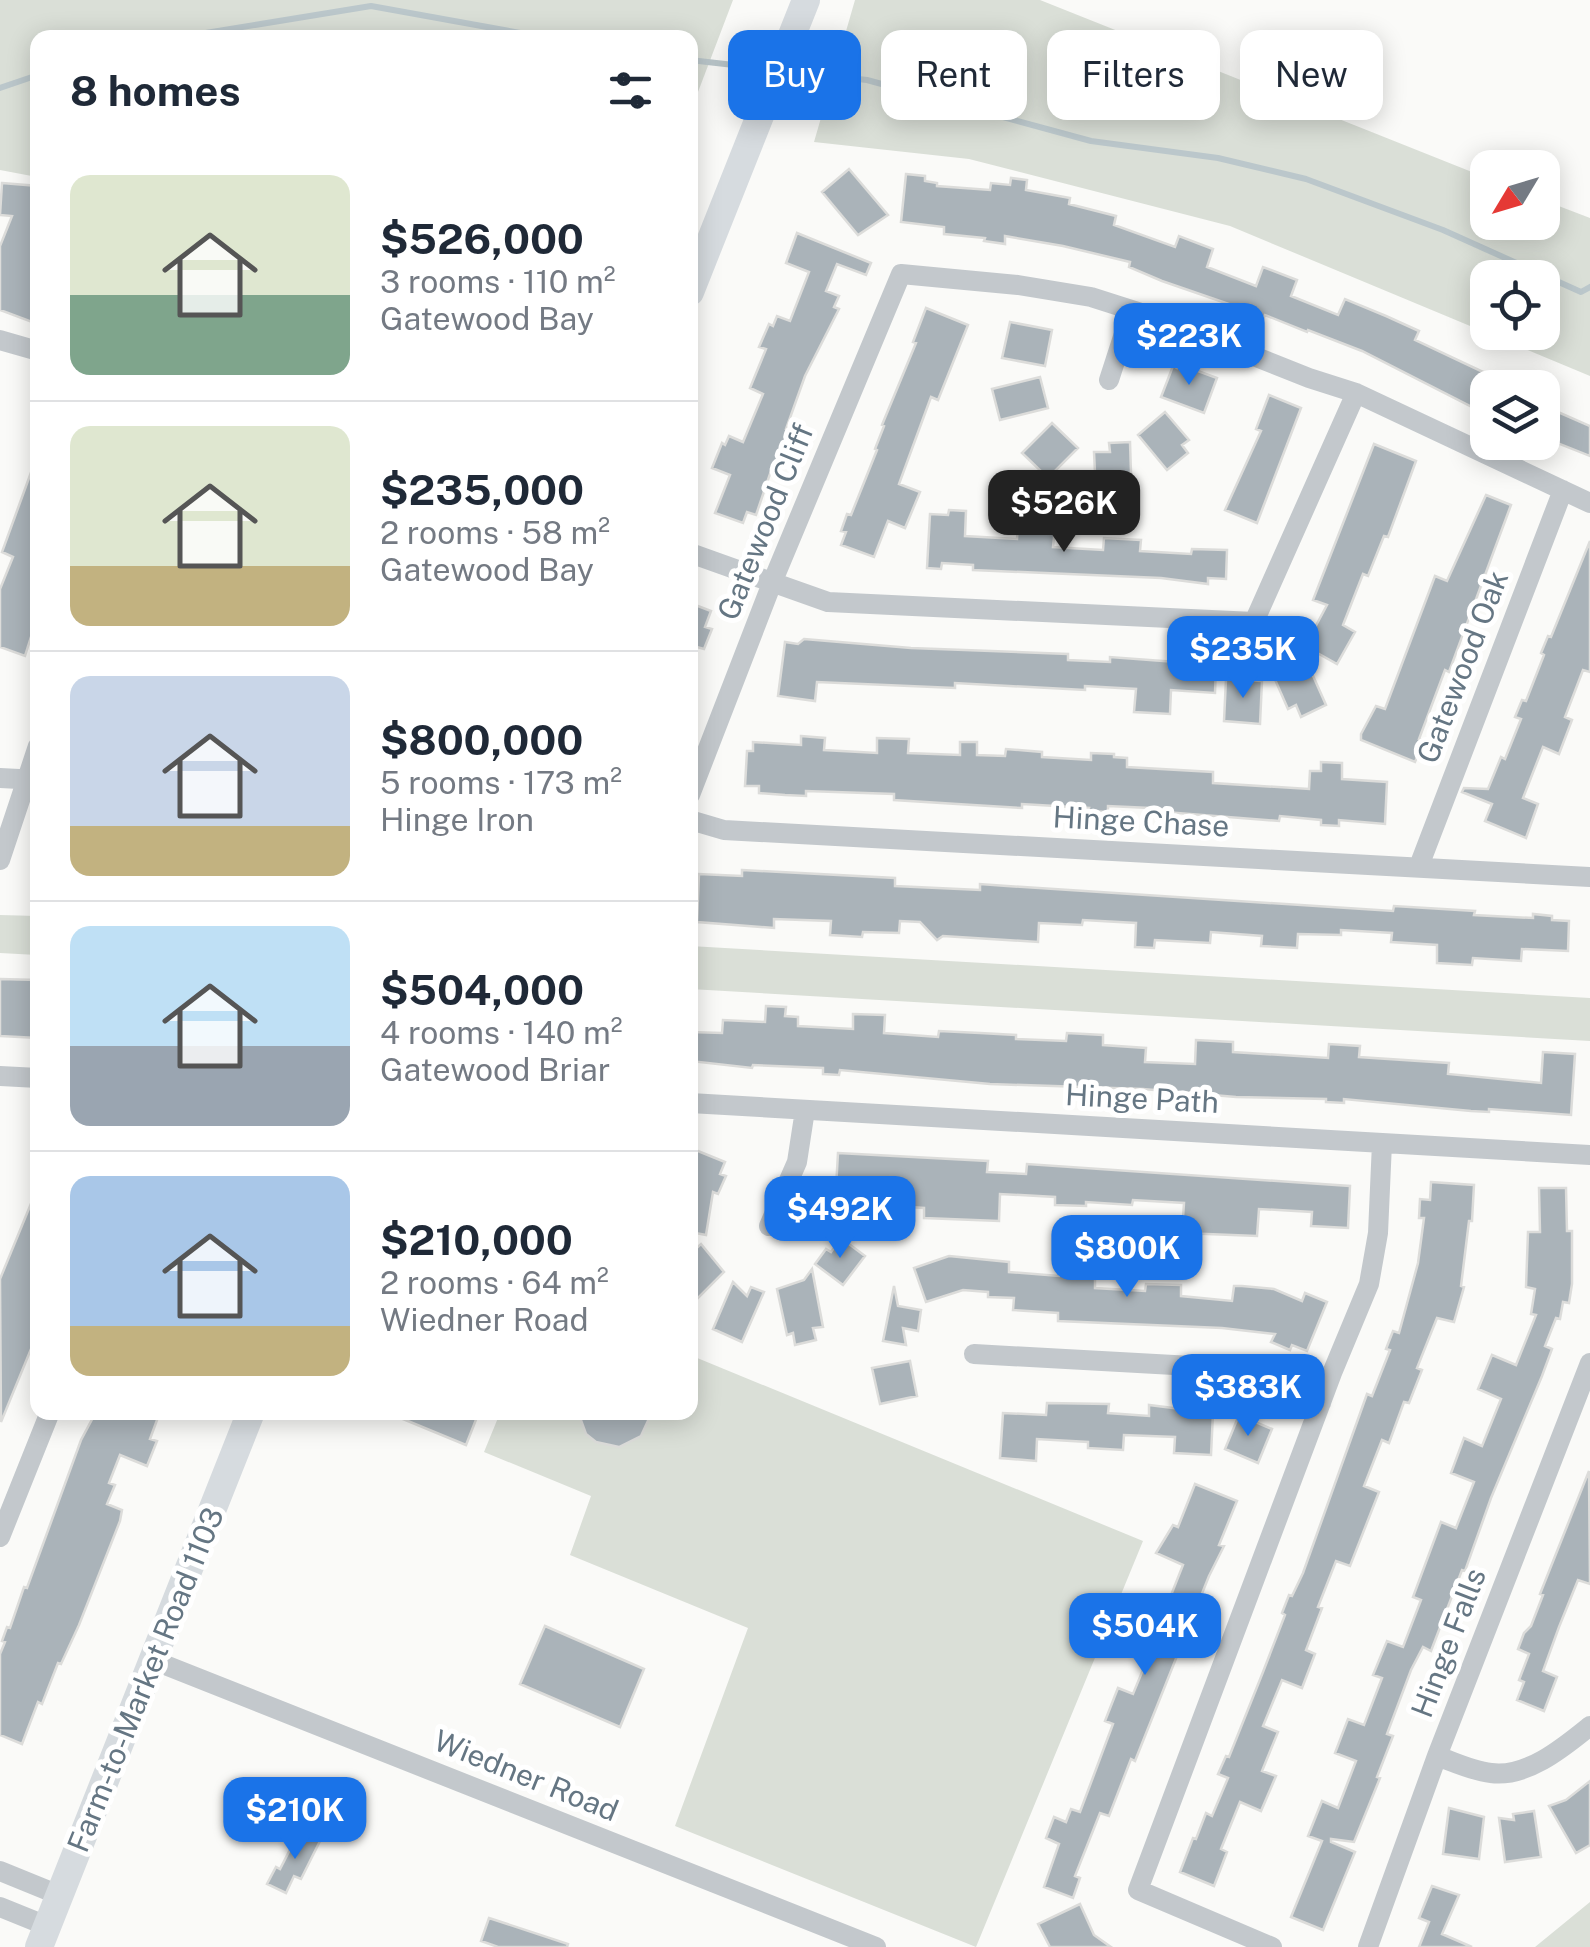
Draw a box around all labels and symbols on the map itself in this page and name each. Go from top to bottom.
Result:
north arrow [1470,150,1560,240]
pin: $223K [1119,303,1259,388]
street label: Gatewood Cliff [709,418,821,625]
pin: $526K [994,470,1134,555]
street label: Gatewood Oak [1409,565,1515,768]
pin: $235K [1173,616,1313,701]
street label: Hinge Chase [1052,798,1230,844]
street label: Hinge Path [1064,1076,1220,1120]
pin: $492K [770,1176,910,1261]
pin: $800K [1057,1215,1197,1300]
pin: $383K [1178,1354,1318,1439]
street label: Farm-to-Market Road 1103 [59,1502,231,1857]
street label: Hinge Falls [1403,1563,1493,1722]
pin: $504K [1075,1593,1215,1678]
street label: Wiedner Road [429,1722,624,1828]
pin: $210K [225,1777,365,1862]

